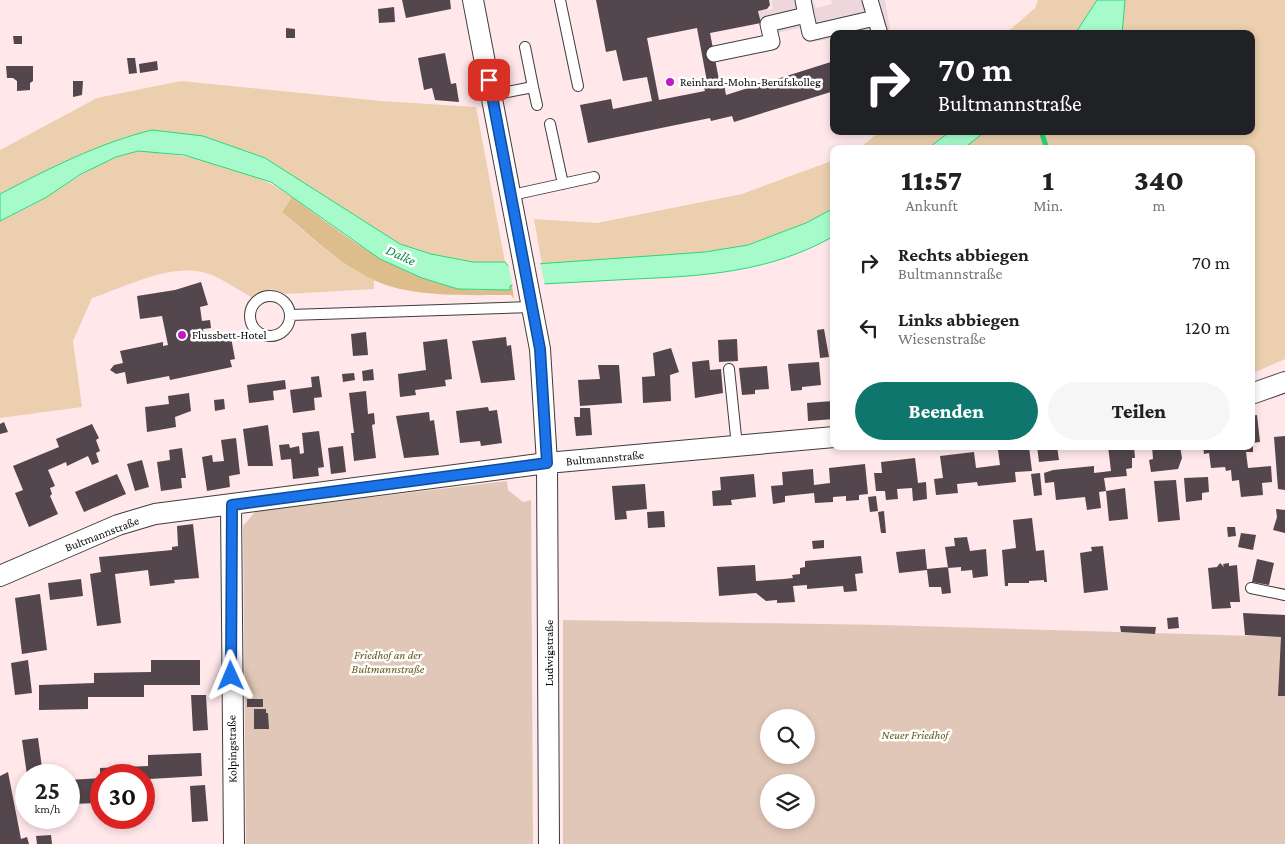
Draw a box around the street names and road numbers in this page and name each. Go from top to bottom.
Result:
street label: Bultmannstraße [565,448,645,468]
street label: Bultmannstraße [63,513,141,555]
street label: Ludwigstraße [542,620,556,686]
street label: Kolpingstraße [224,715,240,783]

